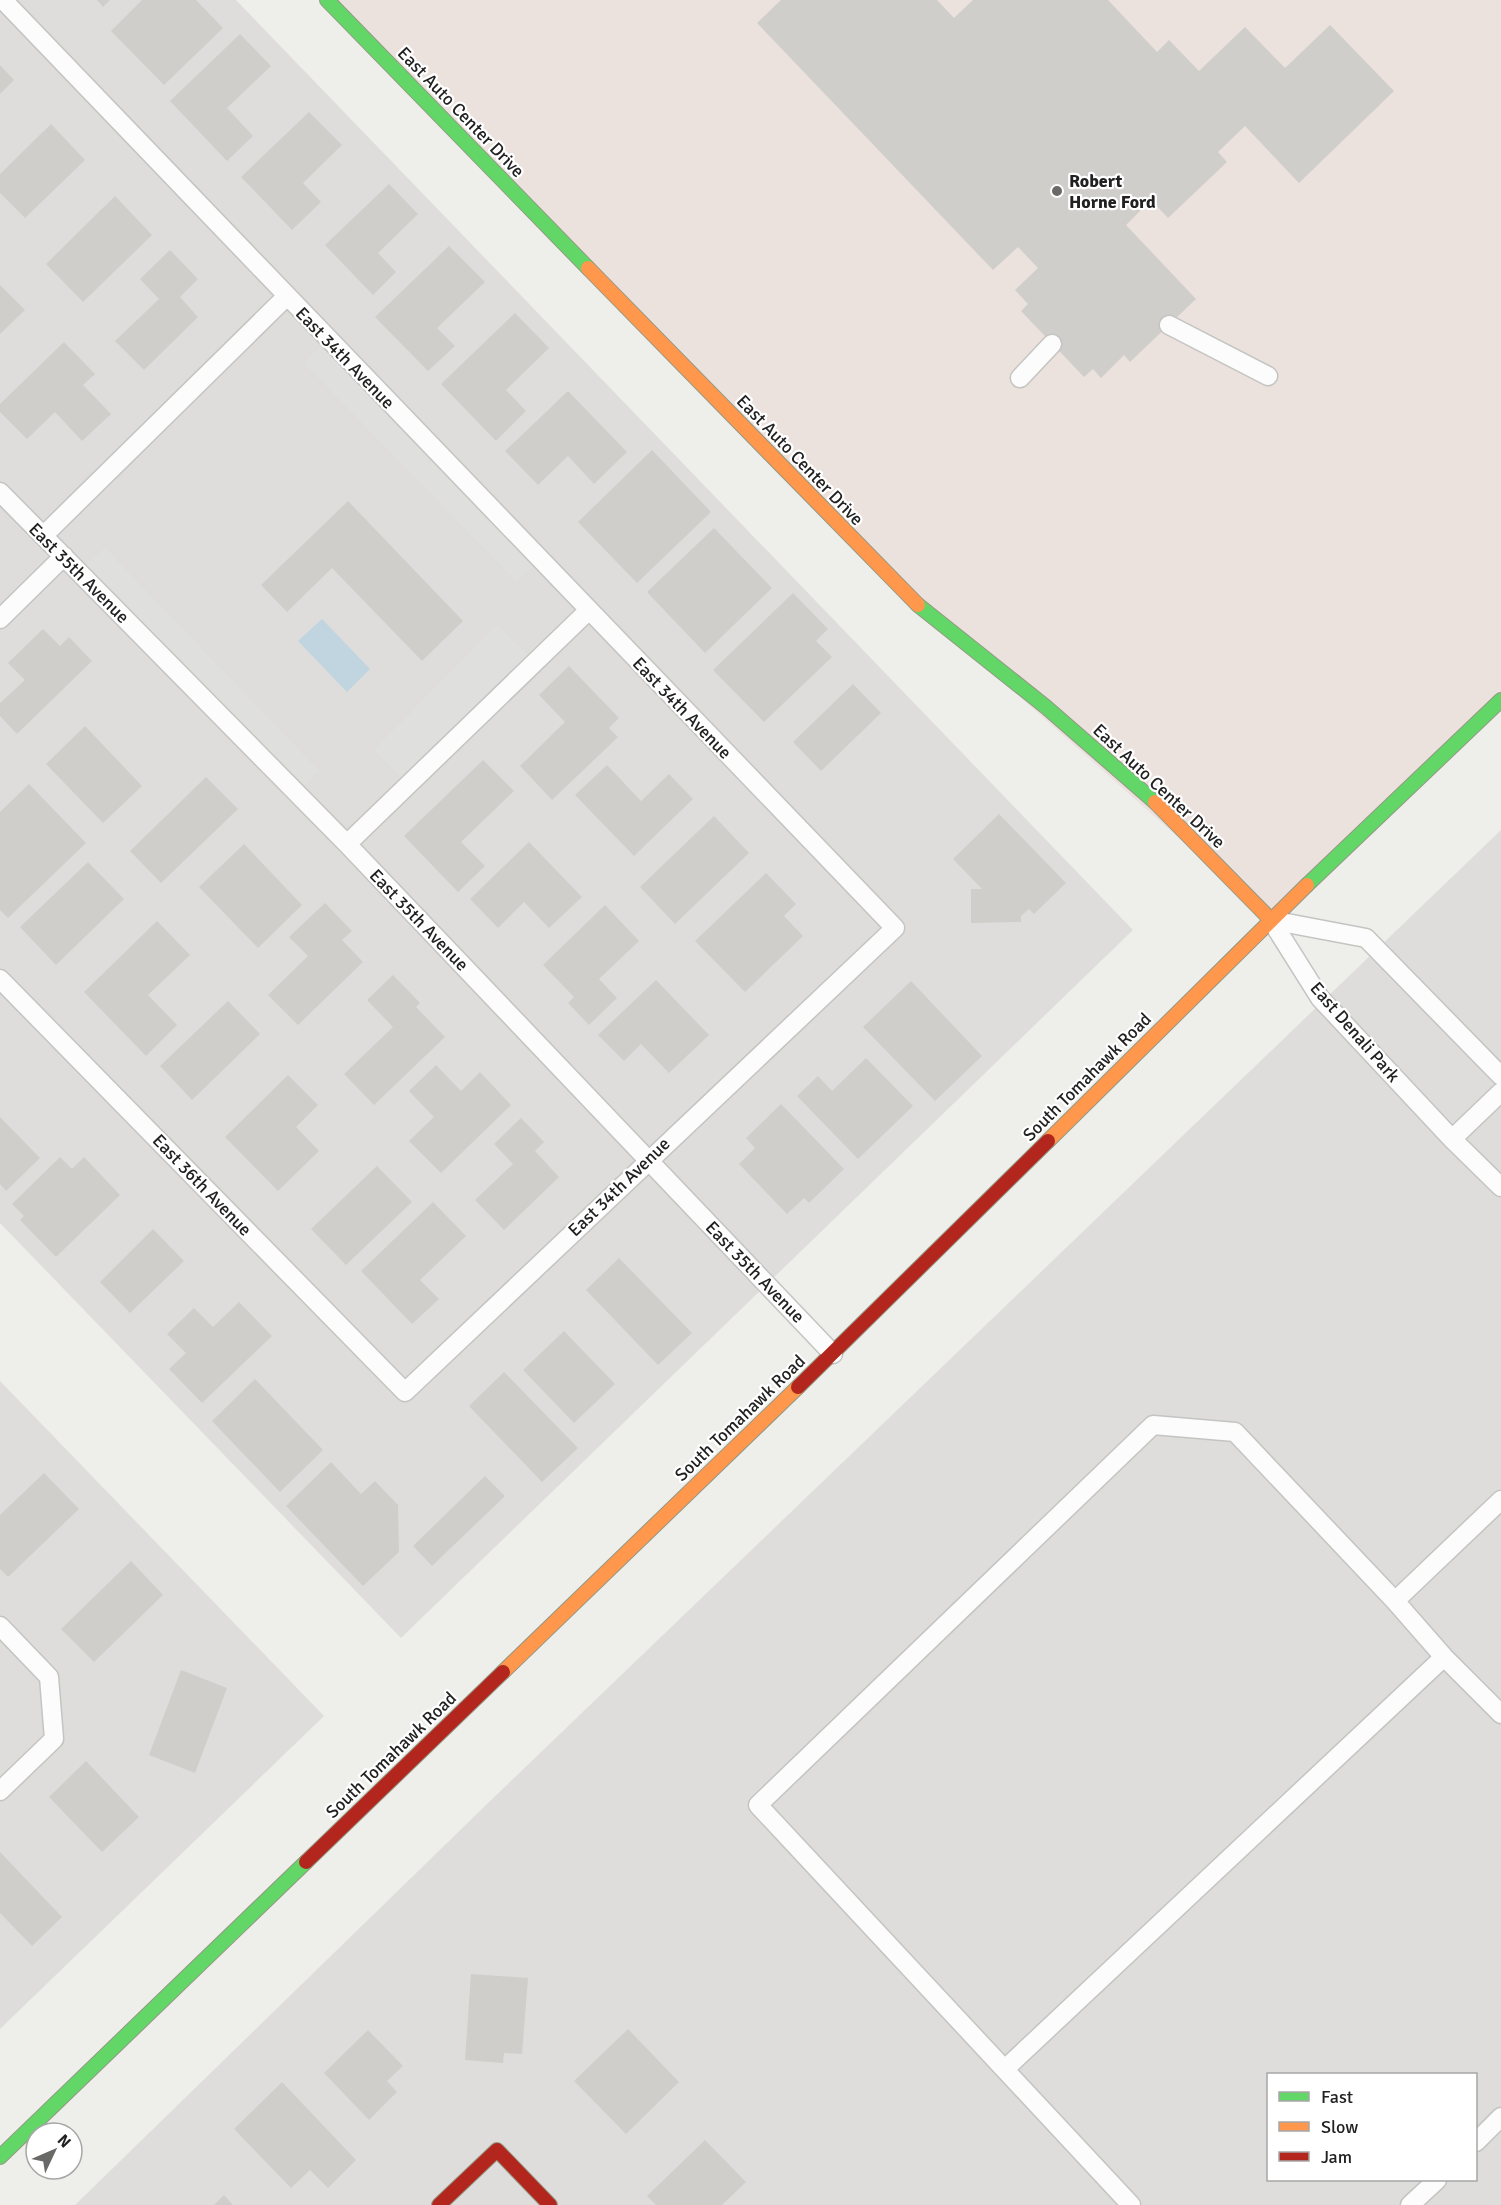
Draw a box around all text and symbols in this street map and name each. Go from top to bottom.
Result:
street label: East Auto Center Drive [393,42,529,182]
place label: Robert Horne Ford [1069,170,1156,213]
marker: Robert Horne Ford [1050,184,1064,198]
street label: East 34th Avenue [291,302,399,414]
street label: East Auto Center Drive [732,390,868,530]
street label: East 35th Avenue [24,518,134,628]
street label: East 34th Avenue [628,652,736,764]
street label: East Auto Center Drive [1088,719,1230,853]
street label: East 35th Avenue [365,864,473,976]
street label: East Denali Park [1306,977,1404,1087]
street label: South Tomahawk Road [1018,1008,1156,1146]
street label: East 36th Avenue [148,1129,256,1241]
street label: East 34th Avenue [563,1133,675,1241]
street label: East 35th Avenue [701,1216,809,1328]
street label: South Tomahawk Road [670,1350,810,1486]
street label: South Tomahawk Road [321,1687,461,1823]
legend [1267,2073,1477,2181]
text: Fast [1321,2086,1353,2108]
text: Slow [1321,2116,1358,2138]
north arrow [24,2121,84,2181]
text: N [53,2130,75,2152]
text: Jam [1321,2146,1352,2168]

